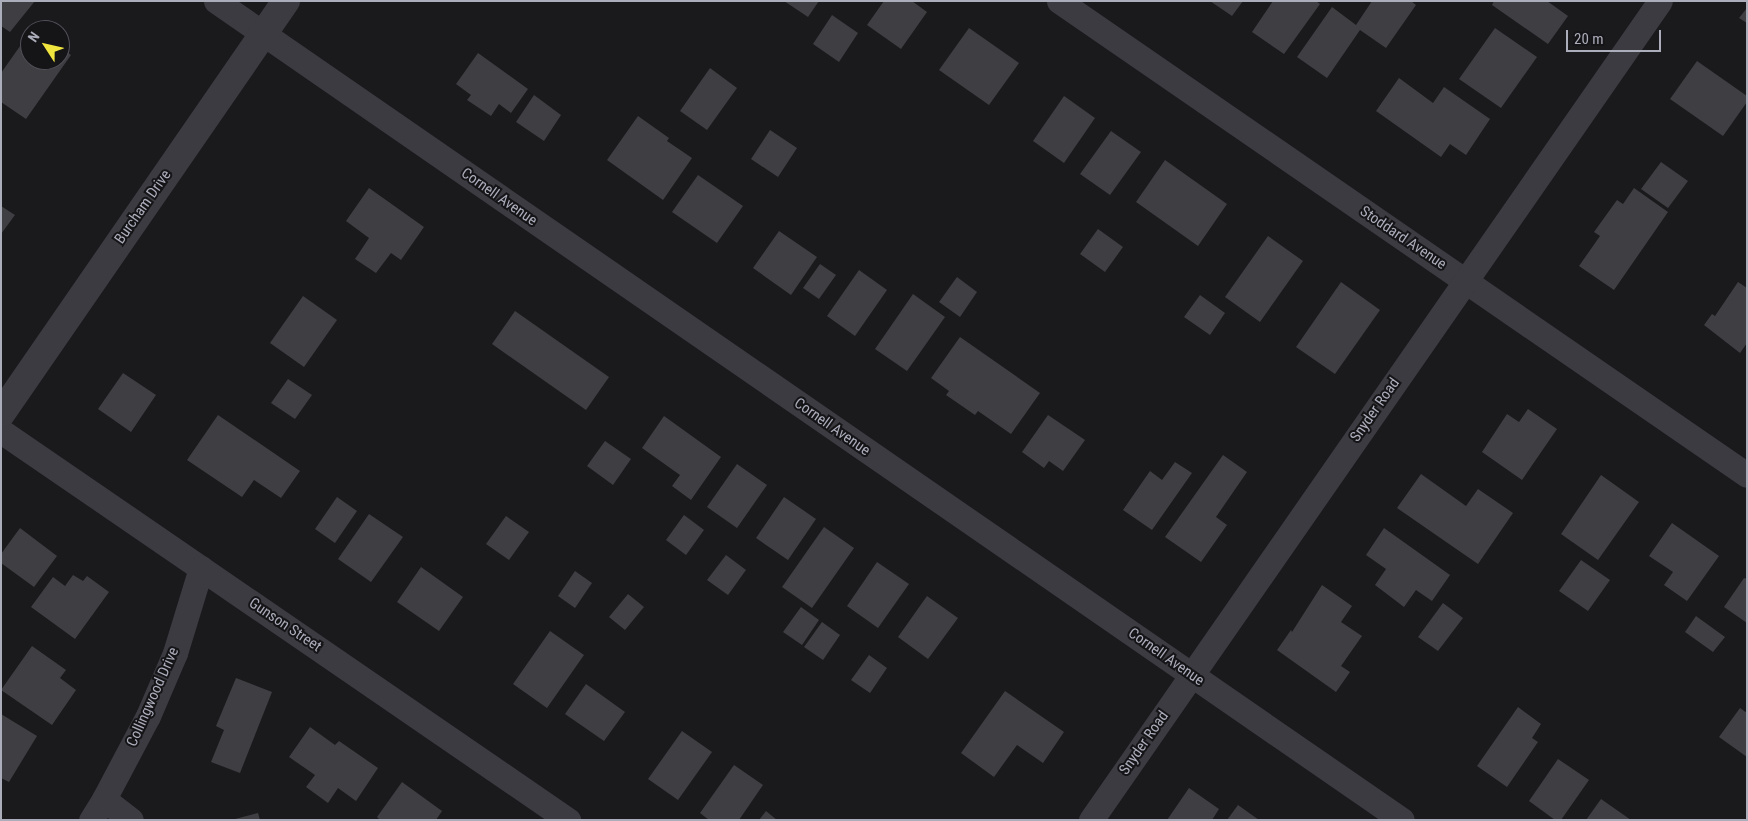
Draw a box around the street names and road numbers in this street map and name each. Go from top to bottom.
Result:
street label: Cornell Avenue [458,164,540,230]
street label: Burcham Drive [111,167,175,247]
street label: Stoddard Avenue [1356,203,1450,273]
street label: Snyder Road [1346,375,1404,445]
street label: Cornell Avenue [791,394,873,460]
street label: Gunson Street [245,594,325,656]
street label: Cornell Avenue [1125,624,1207,690]
street label: Collingwood Drive [123,645,183,749]
street label: Snyder Road [1115,708,1173,778]

